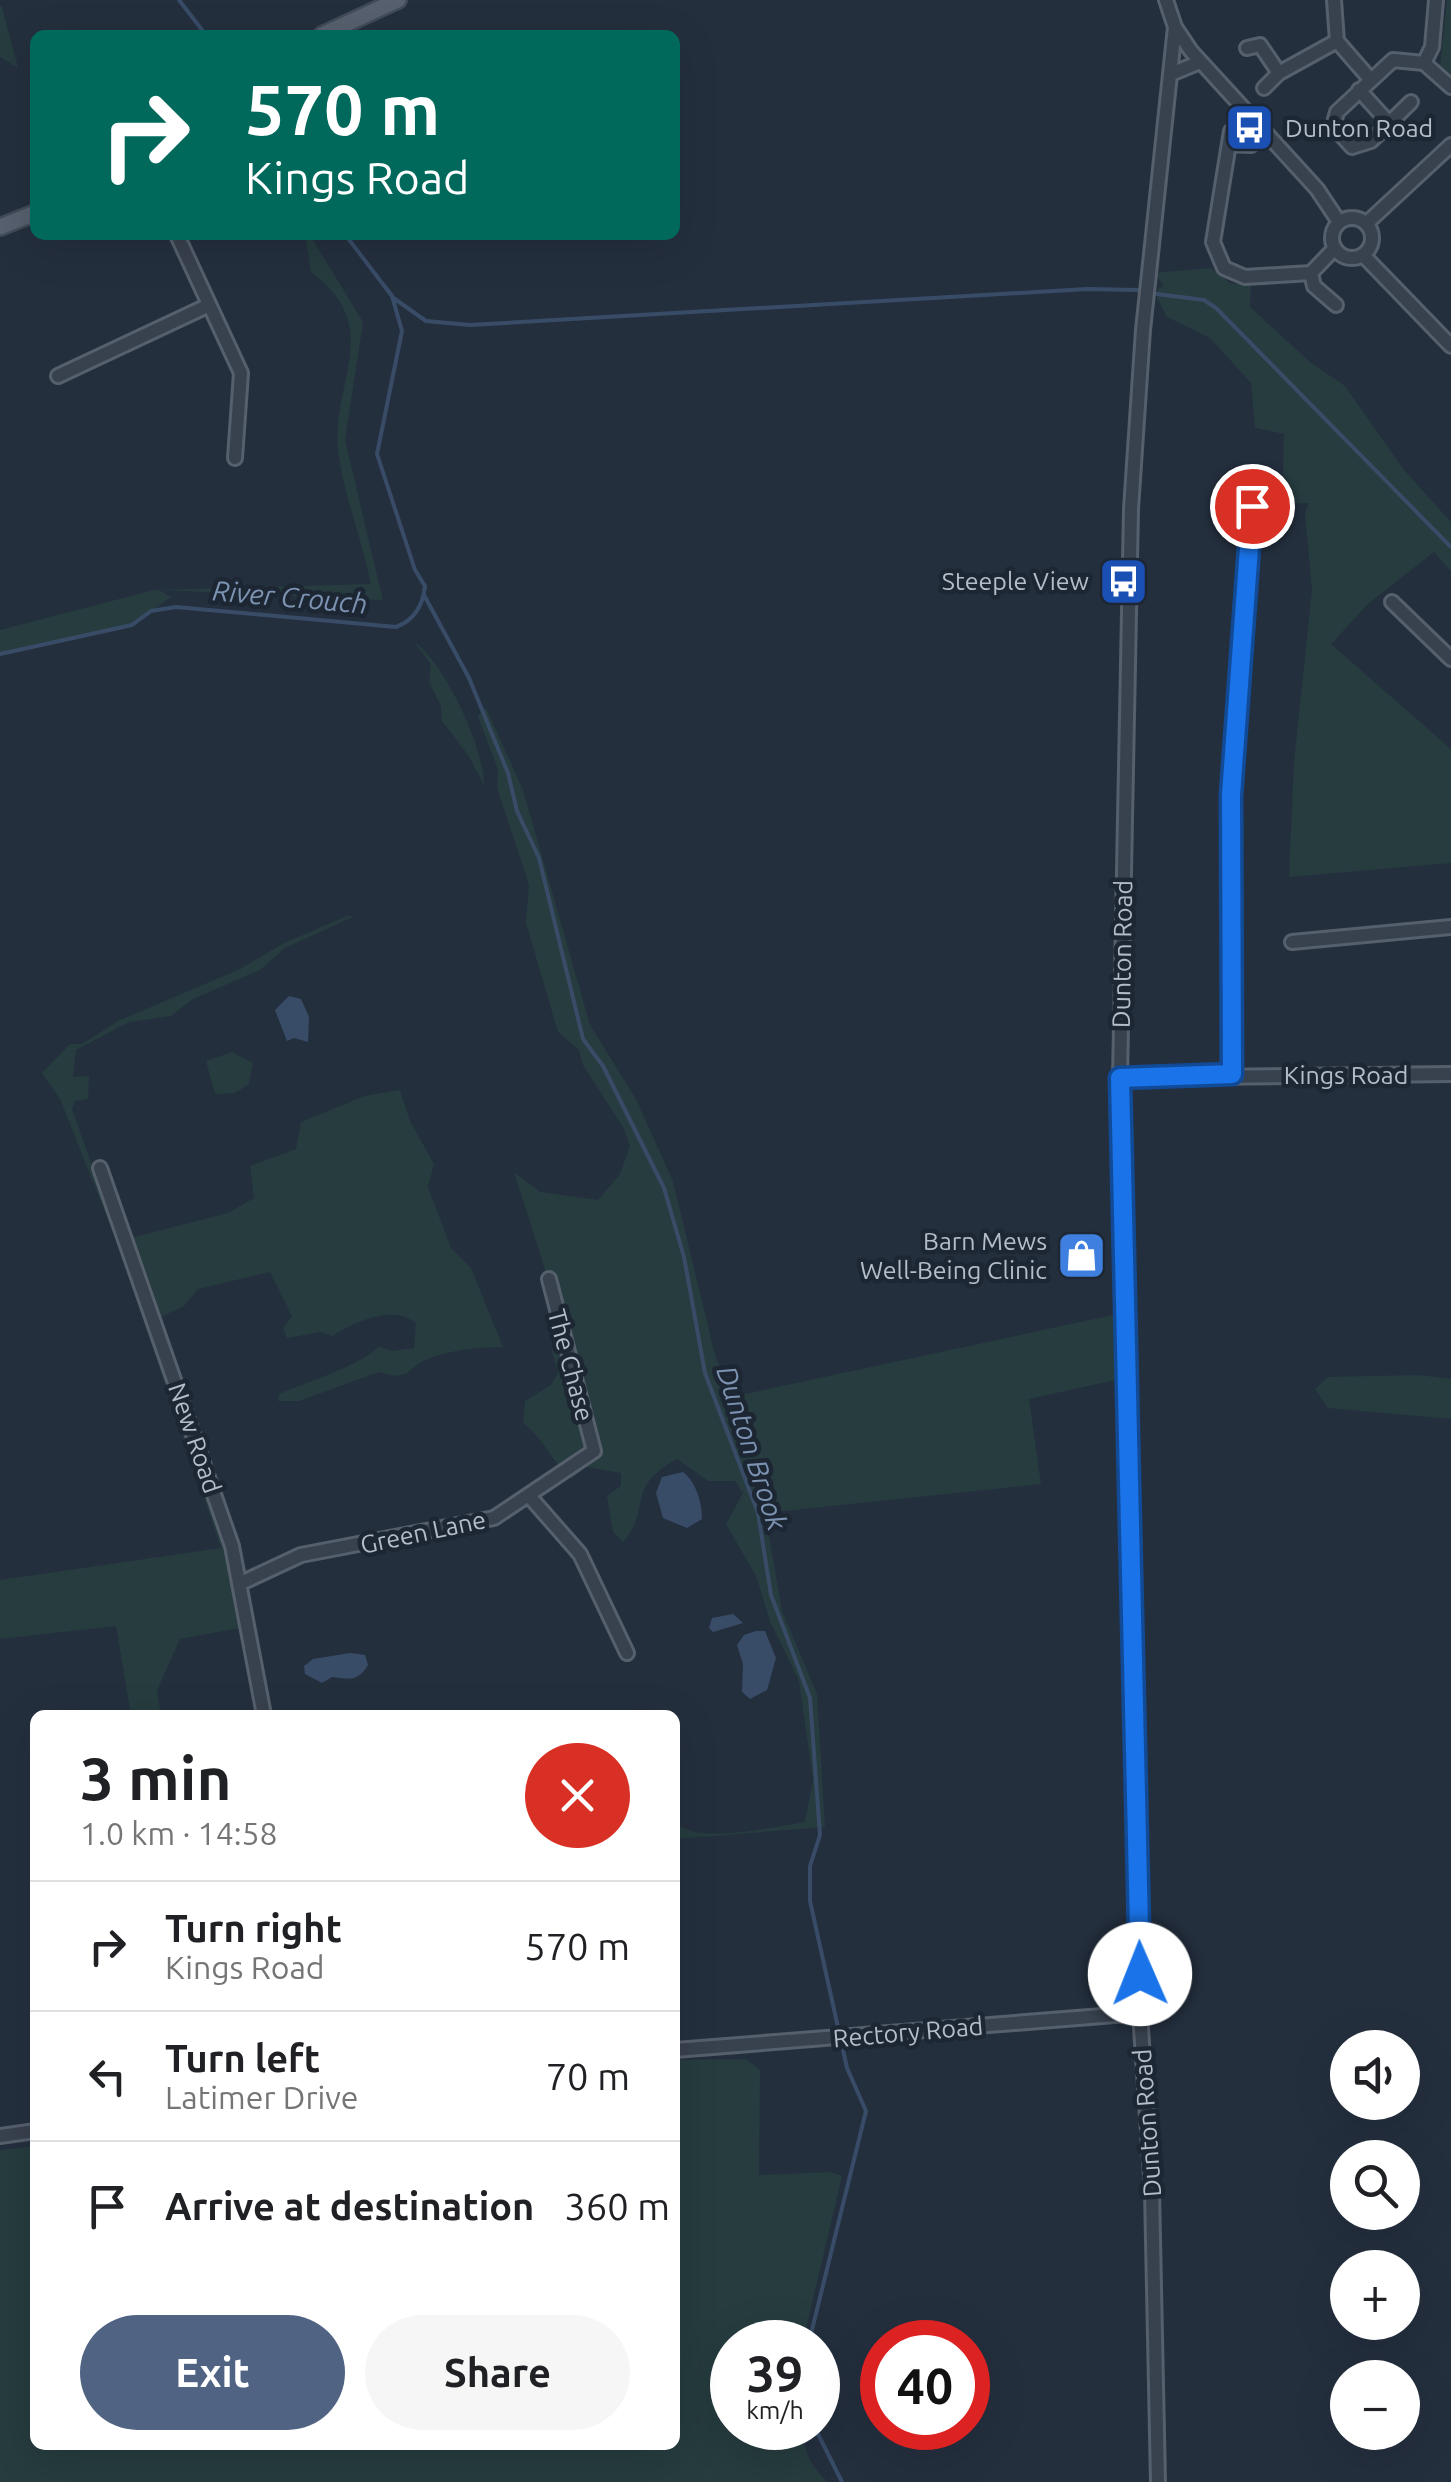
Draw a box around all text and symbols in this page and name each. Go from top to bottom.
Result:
icon: right [80,70,210,200]
text: 570 m [245,70,440,148]
bus stop icon: Dunton Road [1224,102,1276,154]
place label: Dunton Road [1285,114,1433,142]
text: Kings Road [245,152,469,203]
pin [1210,464,1295,549]
icon: arrive [1225,479,1280,534]
bus stop icon: Steeple View [1098,555,1150,607]
place label: Steeple View [942,567,1089,595]
water label: River Crouch [211,574,369,619]
street label: Dunton Road [1107,880,1137,1028]
street label: Kings Road [1284,1061,1408,1089]
place label: Barn Mews Well-Being Clinic [860,1227,1047,1284]
shop icon: Barn Mews Well-Being Clinic [1056,1229,1108,1281]
street label: The Chase [543,1306,599,1424]
water label: Dunton Brook [711,1362,794,1535]
street label: New Road [163,1379,227,1497]
street label: Green Lane [358,1505,488,1559]
button: close [525,1743,630,1848]
text: 3 min [80,1744,232,1811]
text: 1.0 km · 14:58 [80,1815,278,1851]
text: Turn right [165,1907,342,1949]
icon: right [80,1919,135,1974]
position arrow [1088,1922,1192,2026]
text: 570 m [524,1925,630,1967]
text: Kings Road [165,1949,325,1985]
street label: Rectory Road [832,2011,984,2053]
map controls [1330,2030,1420,2450]
button: sound [1330,2030,1420,2120]
text: Turn left [165,2037,320,2079]
street label: Dunton Road [1128,2048,1166,2198]
icon: left [80,2049,135,2104]
text: 70 m [546,2055,630,2097]
text: Latimer Drive [165,2079,359,2115]
button: search [1330,2140,1420,2230]
icon: arrive [80,2179,135,2234]
text: Arrive at destination [165,2185,534,2227]
text: 360 m [564,2185,670,2227]
button: + [1330,2250,1420,2340]
button: Exit [80,2315,345,2430]
button: Share [365,2315,630,2430]
speed limit sign: 40 [860,2320,990,2450]
text: 39 [747,2345,803,2401]
button: − [1330,2360,1420,2450]
text: km/h [746,2396,804,2424]

